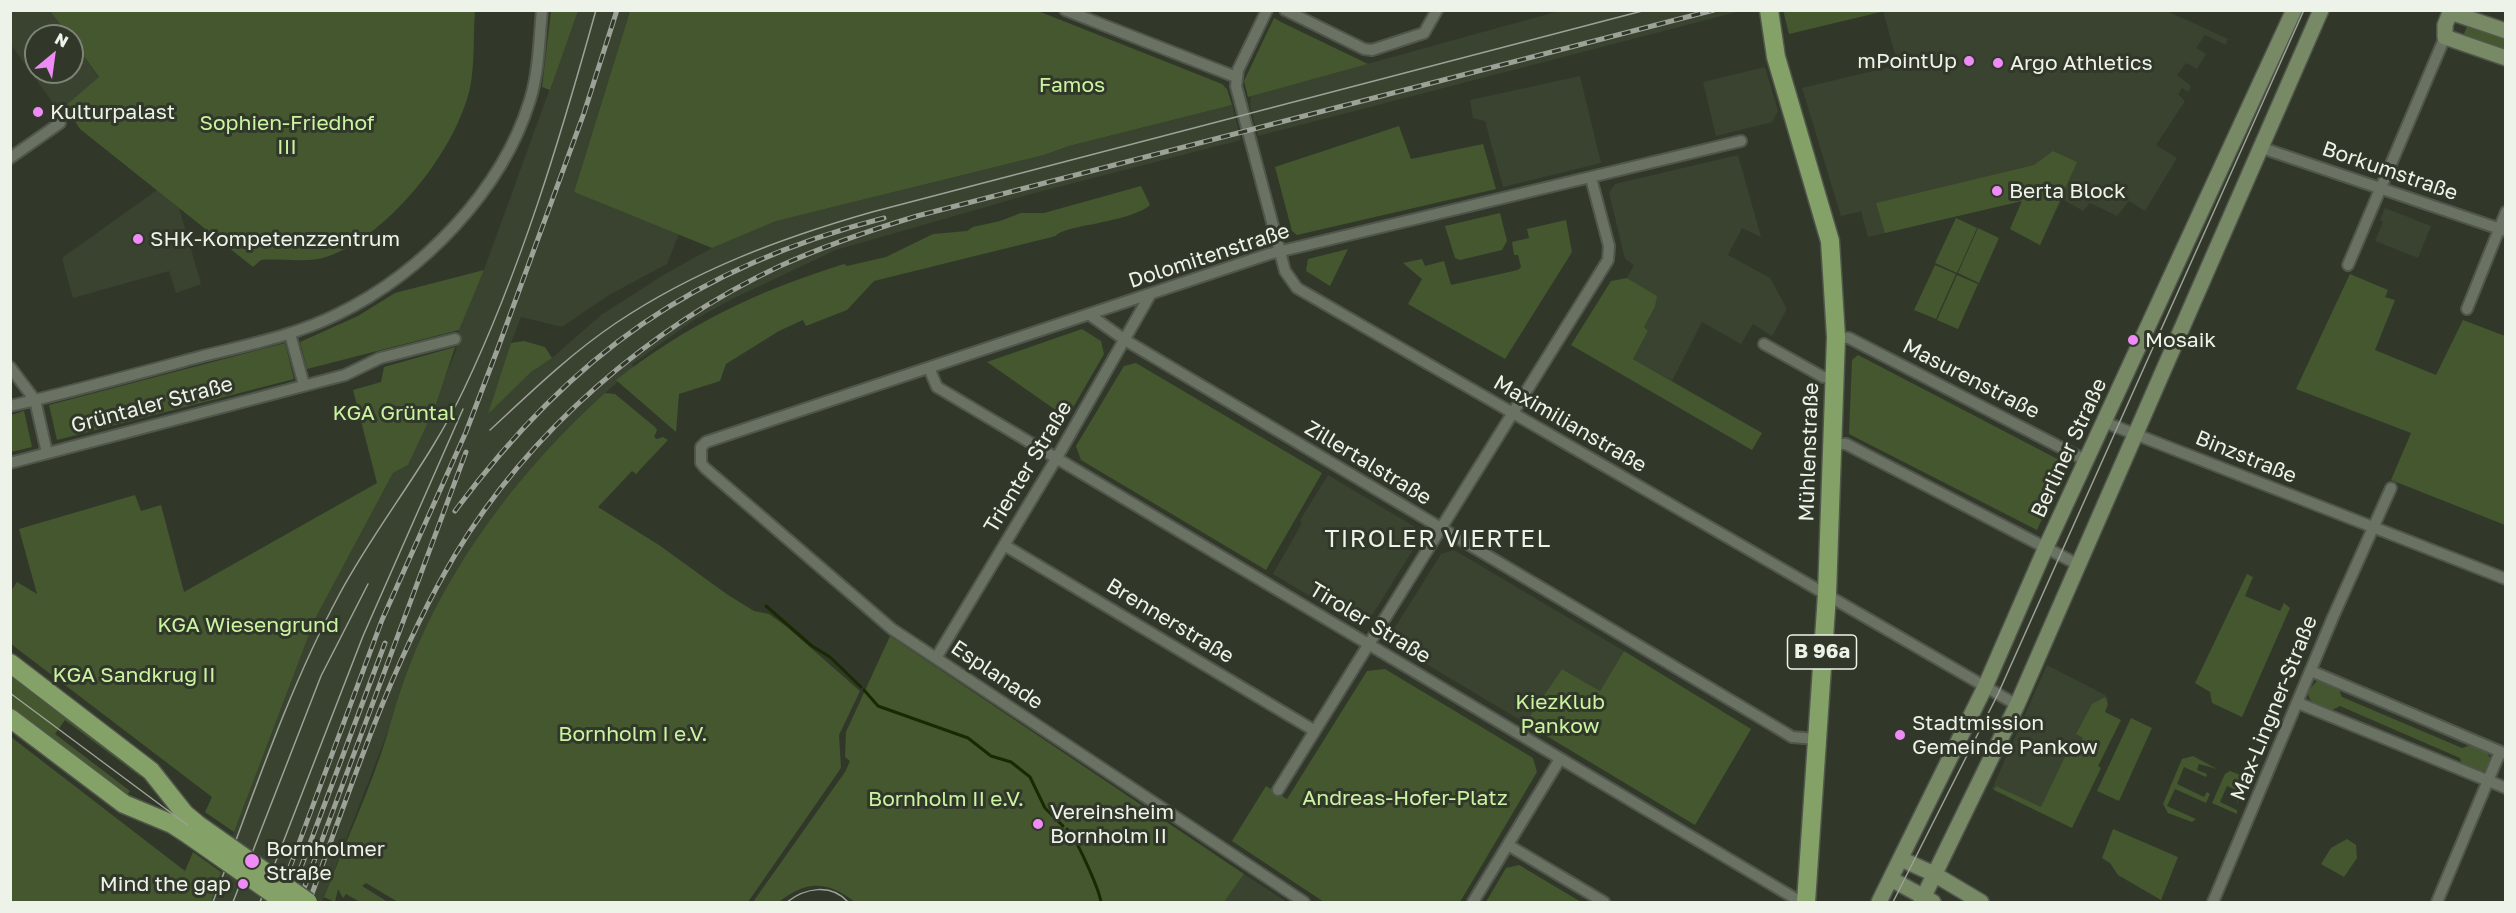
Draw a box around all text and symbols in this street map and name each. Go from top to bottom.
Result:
north arrow [24,24,84,84]
text: N [52,28,72,52]
place label: mPointUp [1857,48,1957,74]
place label: Argo Athletics [2010,50,2153,76]
marker: mPointUp [1962,54,1976,68]
marker: Argo Athletics [1991,56,2005,70]
park label: Famos [1039,72,1105,98]
place label: Kulturpalast [50,99,175,125]
marker: Kulturpalast [31,105,45,119]
park label: Sophien-Friedhof III [200,110,374,160]
street label: Borkumstraße [2319,136,2461,206]
place label: Berta Block [2009,178,2126,204]
marker: Berta Block [1990,184,2004,198]
street label: Dolomitenstraße [1125,218,1293,294]
place label: SHK-Kompetenzzentrum [150,226,400,252]
marker: SHK-Kompetenzzentrum [131,232,145,246]
place label: Mosaik [2145,327,2216,353]
marker: Mosaik [2126,333,2140,347]
street label: Masurenstraße [1898,334,2044,424]
street label: Maximilianstraße [1489,370,1651,478]
street label: Grüntaler Straße [68,371,236,439]
street label: Berliner Straße [2026,374,2112,522]
street label: Mühlenstraße [1794,382,1824,522]
street label: Trienter Straße [979,396,1077,538]
park label: KGA Grüntal [332,400,456,426]
street label: Zillertalstraße [1300,415,1436,511]
street label: Binzstraße [2192,425,2300,489]
district label: TIROLER VIERTEL [1324,525,1552,553]
street label: Brennerstraße [1102,573,1238,669]
street label: Tiroler Straße [1305,577,1435,669]
park label: KGA Wiesengrund [157,612,339,638]
street label: Max-Lingner-Straße [2225,612,2323,804]
street label: Esplanade [946,635,1048,715]
road number: B 96a [1788,635,1856,669]
park label: KGA Sandkrug II [52,662,216,688]
park label: KiezKlub Pankow [1515,689,1605,739]
place label: Stadtmission Gemeinde Pankow [1912,710,2098,760]
park label: Bornholm I e.V. [558,721,708,747]
marker: Stadtmission Gemeinde Pankow [1893,728,1907,742]
park label: Andreas-Hofer-Platz [1302,785,1508,811]
park label: Bornholm II e.V. [868,786,1024,812]
place label: Vereinsheim Bornholm II [1050,799,1174,849]
marker: Vereinsheim Bornholm II [1031,817,1045,831]
place label: Bornholmer Straße [266,836,385,886]
marker: Bornholmer Straße [243,852,261,870]
place label: Mind the gap [100,871,231,897]
marker: Mind the gap [236,877,250,891]

